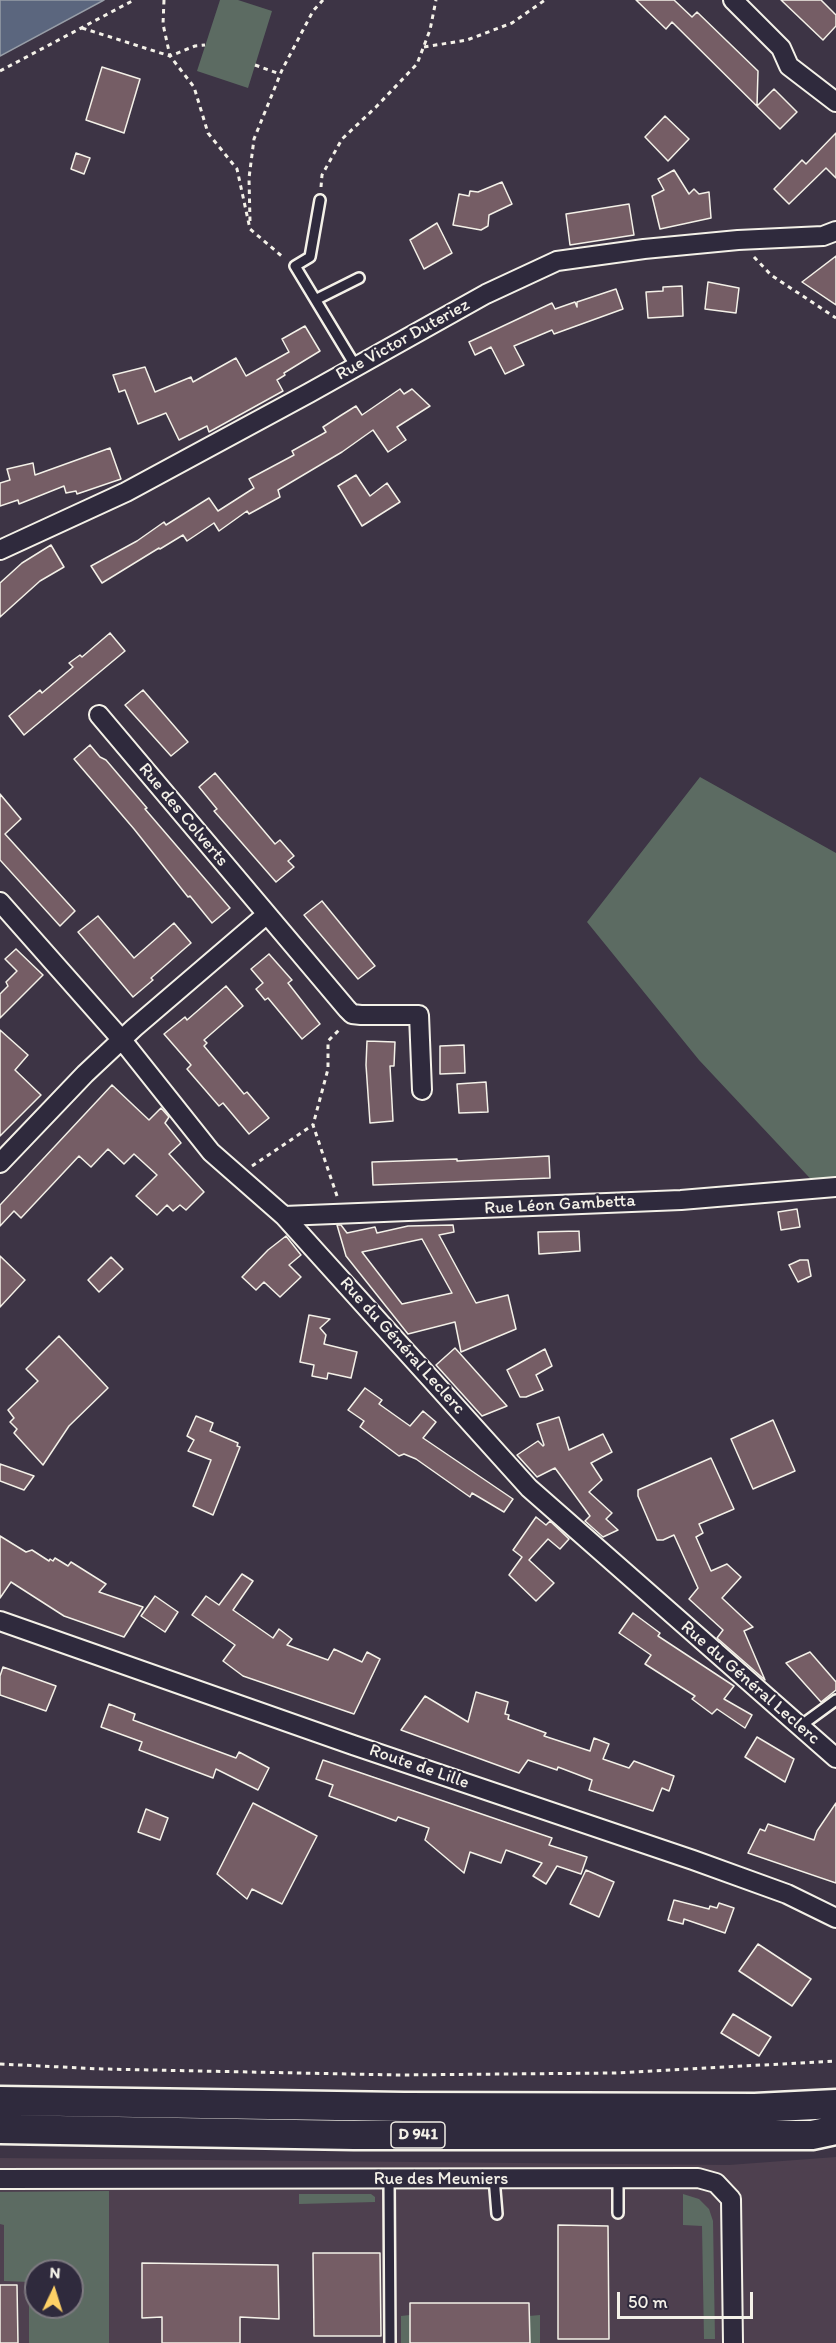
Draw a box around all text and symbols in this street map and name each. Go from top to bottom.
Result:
street label: Rue Victor Duteriez [332,294,474,386]
street label: Rue des Colverts [133,759,233,871]
street label: Rue Léon Gambetta [484,1190,636,1220]
street label: Rue du Général Leclerc [334,1273,470,1419]
street label: Rue du Général Leclerc [676,1617,824,1749]
street label: Route de Lille [366,1740,472,1794]
road number: D 941 [391,2122,445,2148]
street label: Rue des Meuniers [374,2168,508,2190]
north arrow [24,2259,84,2319]
text: N [49,2263,61,2282]
scale bar [620,2280,756,2318]
text: 50 m [628,2291,668,2313]

